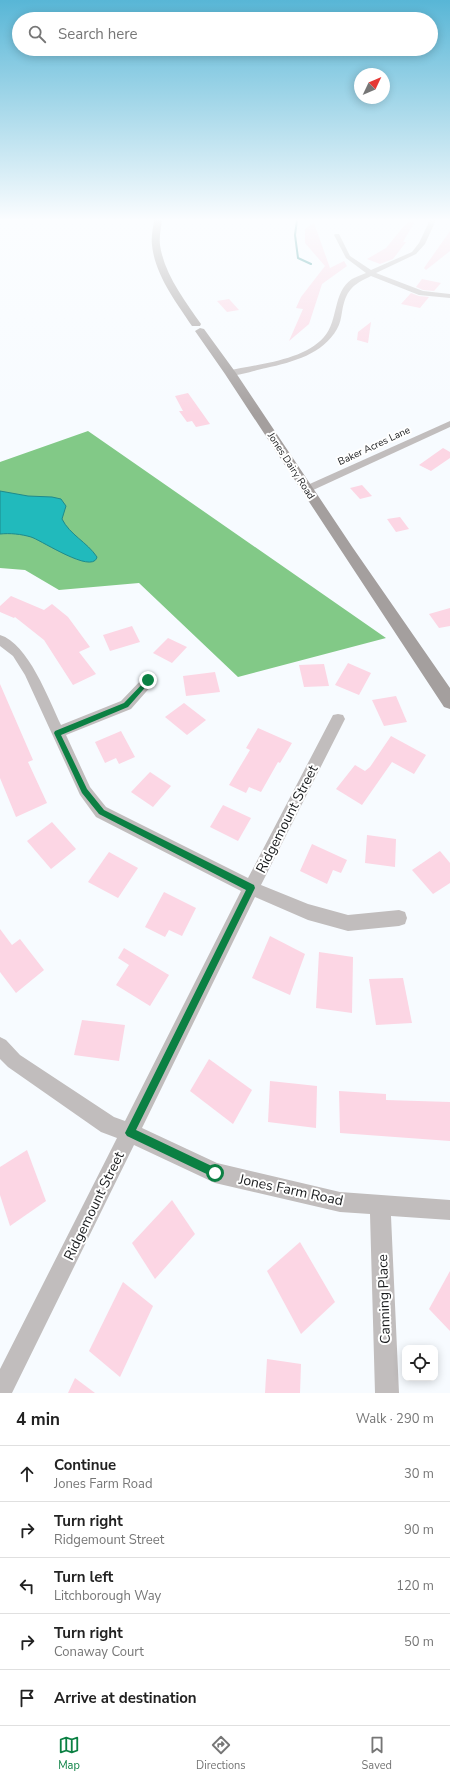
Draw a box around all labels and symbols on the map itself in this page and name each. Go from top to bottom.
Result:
north arrow [354,68,390,104]
street label: Baker Acres Lane [336,423,412,469]
street label: Jones Dairy Road [264,429,318,502]
route end [139,671,157,689]
street label: Ridgemount Street [252,762,322,876]
street label: Ridgemount Street [59,1148,129,1264]
route start [206,1164,224,1182]
street label: Jones Farm Road [236,1169,345,1210]
street label: Canning Place [373,1254,395,1344]

